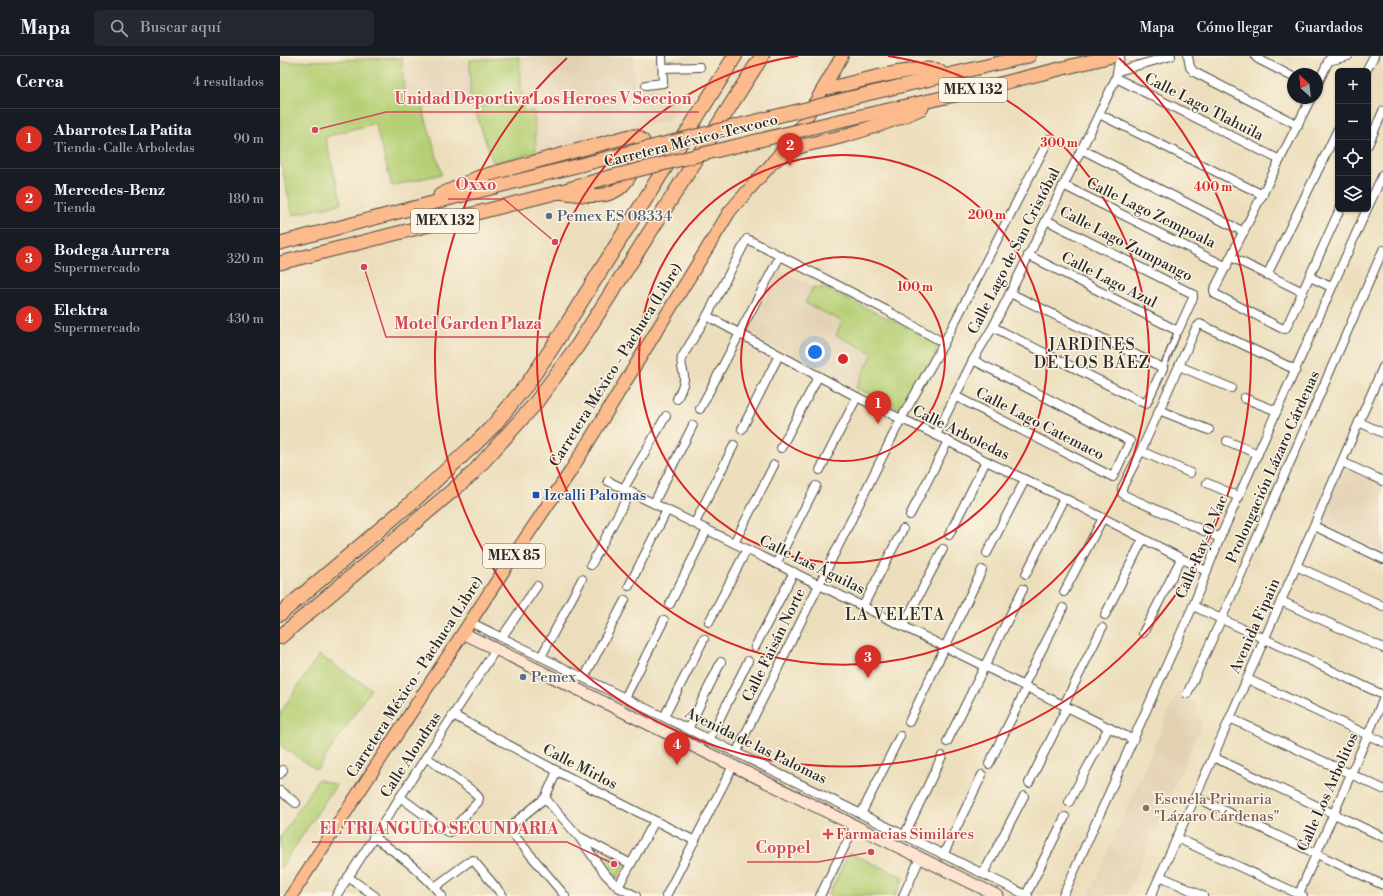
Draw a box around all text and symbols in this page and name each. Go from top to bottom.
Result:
search box [94,10,374,46]
text: Mapa [20,16,70,40]
icon: search [108,17,130,39]
text: Buscar aquí [140,18,221,37]
text: Mapa [1140,19,1174,37]
text: Cómo llegar [1196,19,1273,37]
text: Guardados [1295,19,1363,37]
north arrow [1287,68,1323,104]
map controls [1335,68,1371,212]
button: + [1335,68,1371,104]
street label: Calle Lago Tlahuila [1141,69,1267,145]
text: Cerca [16,71,64,93]
text: 4 resultados [193,74,264,90]
road number: MEX 132 [939,78,1007,102]
callout: Unidad Deportiva Los Heroes V Seccion [386,84,699,112]
text: Unidad Deportiva Los Heroes V Seccion [395,89,692,109]
button: − [1335,104,1371,140]
street label: Carretera México-Texcoco [602,110,780,172]
text: Abarrotes La Patita [54,121,192,140]
text: 1 [26,131,32,147]
text: 90 m [233,131,264,147]
pin: 2 [777,133,803,166]
text: 300 m [1040,136,1078,151]
text: Tienda · Calle Arboledas [54,140,195,156]
button: locate [1335,140,1371,176]
street label: Calle Lago de San Cristóbal [964,164,1065,338]
callout: Oxxo [448,171,504,199]
street label: Calle Lago Zempoala [1083,173,1219,253]
text: Oxxo [456,175,496,195]
button: layers [1335,176,1371,212]
text: 400 m [1194,180,1232,195]
text: Mercedes-Benz [54,181,165,200]
text: 2 [25,191,33,207]
text: 180 m [228,191,264,207]
text: Tienda [54,200,96,216]
street label: Calle Lago Zumpango [1056,202,1196,286]
place label: Pemex ES 08334 [557,207,672,226]
text: 200 m [968,208,1006,223]
road number: MEX 132 [411,209,479,233]
marker: Pemex ES 08334 [544,211,554,221]
text: Bodega Aurrera [54,241,170,260]
street label: Calle Lago Azul [1058,248,1160,312]
text: 3 [25,251,33,267]
text: 320 m [227,251,264,267]
text: Supermercado [54,260,140,276]
street label: Carretera México - Pachuca (Libre) [545,260,687,470]
text: 100 m [897,280,933,295]
text: Elektra [54,301,108,320]
callout: Motel Garden Plaza [386,309,550,337]
text: 4 [25,311,33,327]
text: 430 m [226,311,264,327]
text: Motel Garden Plaza [394,314,542,334]
text: Supermercado [54,320,140,336]
district label: JARDINES DE LOS BÁEZ [1034,335,1150,373]
your location [805,342,825,362]
centre of rings [836,352,850,366]
street label: Prolongación Lázaro Cárdenas [1222,368,1324,566]
street label: Calle Lago Catemaco [973,383,1107,465]
pin: 1 [865,391,891,424]
street label: Calle Arboledas [909,401,1013,465]
place label: Izcalli Palomas [544,486,646,505]
marker: Izcalli Palomas [531,490,541,500]
street label: Calle Ray-O-Vac [1172,492,1232,602]
street label: Calle Las Águilas [756,530,868,599]
road number: MEX 85 [483,544,545,568]
street label: Carretera México - Pachuca (Libre) [343,573,487,781]
street label: Avenida Fipain [1225,575,1284,677]
street label: Calle Faisán Norte [738,585,810,705]
district label: LA VELETA [845,605,945,625]
pin: 3 [855,645,881,678]
place label: Pemex [531,668,577,687]
marker: Pemex [518,672,528,682]
street label: Avenida de las Palomas [681,703,830,789]
street label: Calle Alondras [376,708,446,802]
street label: Calle Los Arbolitos [1293,729,1363,855]
pin: 4 [664,732,690,765]
street label: Calle Mirlos [539,740,621,794]
place label: Escuela Primaria "Lázaro Cárdenas" [1154,790,1280,826]
marker: Escuela Primaria "Lázaro Cárdenas" [1141,803,1151,813]
callout: EL TRIANGULO SECUNDARIA [312,814,567,842]
text: EL TRIANGULO SECUNDARIA [320,819,559,839]
place label: Farmacias Similares [836,825,974,844]
marker: Farmacias Similares [823,829,833,839]
callout: Coppel [747,834,818,862]
text: Coppel [756,838,811,858]

